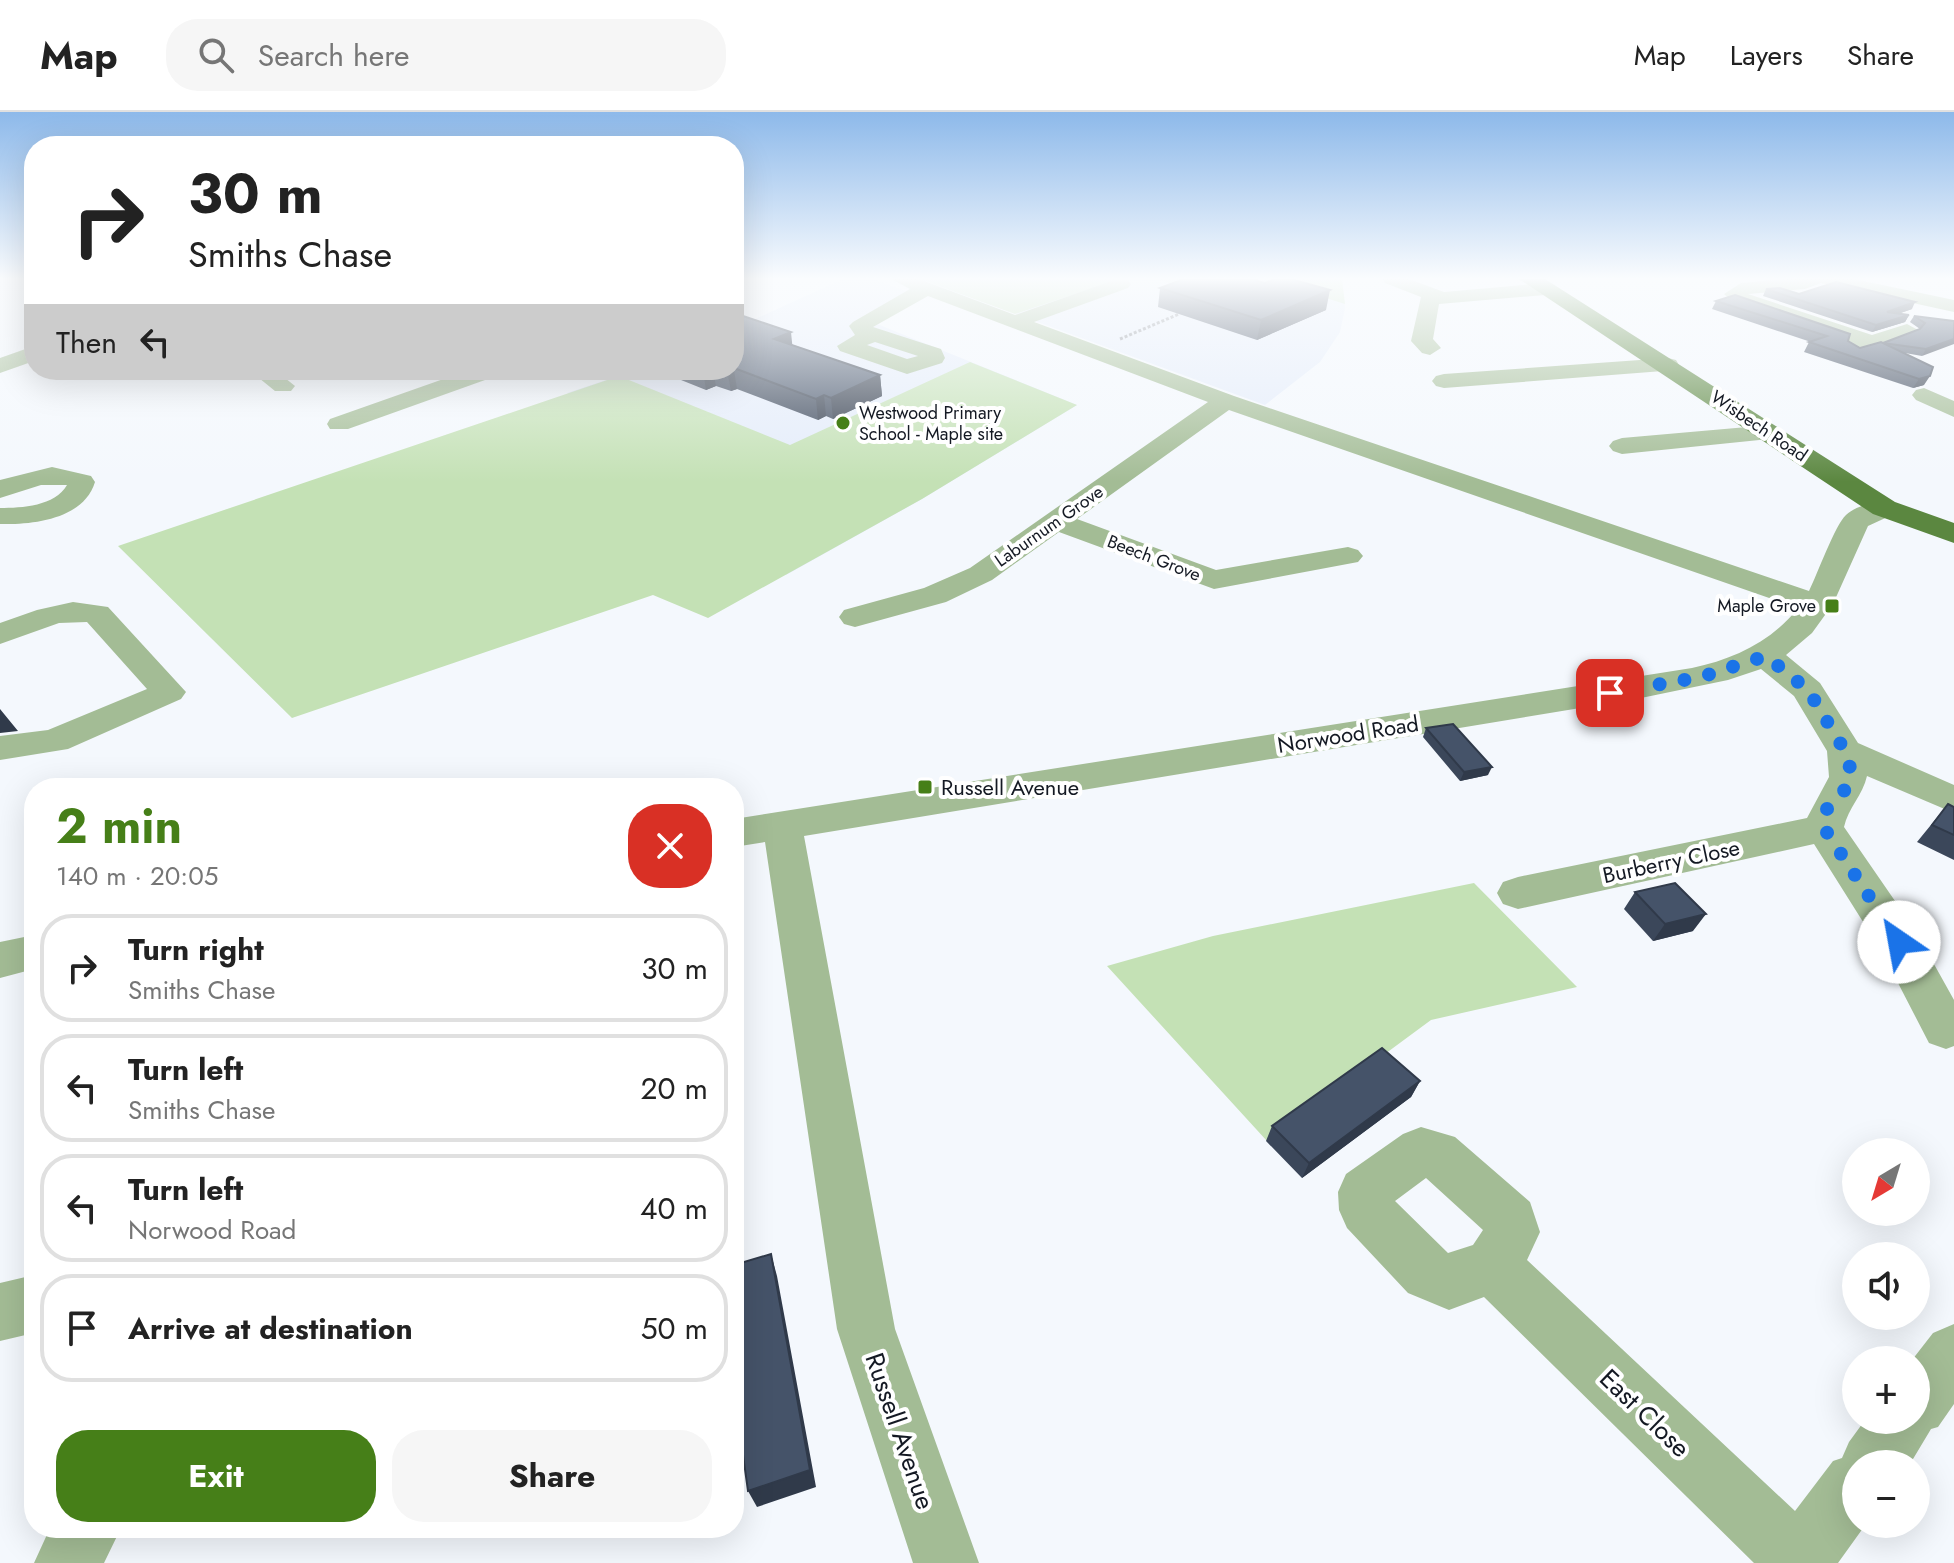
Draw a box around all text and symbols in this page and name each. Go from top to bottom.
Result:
search box [166,19,726,91]
text: Map [40,28,118,83]
icon: search [194,33,238,77]
text: Search here [258,34,410,77]
text: Map [1634,35,1686,76]
text: Layers [1730,35,1803,76]
text: Share [1847,35,1914,76]
text: 30 m [188,153,323,234]
icon: right [56,168,160,272]
text: Smiths Chase [188,228,392,280]
icon: left [133,320,177,364]
text: Then [56,321,117,364]
street label: Wisbech Road [1705,384,1813,468]
place label: Westwood Primary School - Maple site [859,400,1003,447]
marker: Westwood Primary School - Maple site [834,414,852,432]
street label: Laburnum Grove [989,479,1109,573]
street label: Beech Grove [1103,528,1205,588]
place label: Maple Grove [1717,593,1816,619]
marker: Maple Grove [1823,597,1841,615]
pin [1576,659,1644,727]
icon: arrive [1588,671,1632,715]
street label: Norwood Road [1275,707,1421,761]
place label: Russell Avenue [941,771,1079,803]
marker: Russell Avenue [916,778,934,796]
text: 2 min [56,792,182,861]
button: close [628,804,712,888]
street label: Burberry Close [1599,831,1743,891]
text: 140 m · 20:05 [56,857,218,895]
position arrow [1857,900,1941,984]
text: Turn right [128,928,264,971]
icon: right [60,946,104,990]
text: 30 m [641,947,708,990]
text: Smiths Chase [128,971,275,1009]
text: Turn left [128,1048,243,1091]
icon: left [60,1066,104,1110]
text: 20 m [641,1067,708,1110]
text: Smiths Chase [128,1091,275,1129]
north arrow [1842,1138,1930,1226]
map controls [1842,1138,1930,1538]
text: Turn left [128,1168,243,1211]
icon: left [60,1186,104,1230]
text: 40 m [640,1187,708,1230]
text: Norwood Road [128,1211,296,1249]
button: sound [1842,1242,1930,1330]
icon: arrive [60,1306,104,1350]
text: Arrive at destination [128,1307,413,1350]
text: 50 m [641,1307,708,1350]
button: + [1842,1346,1930,1434]
street label: Russell Avenue [855,1348,945,1514]
street label: East Close [1591,1360,1699,1466]
button: Exit [56,1430,376,1522]
button: Share [392,1430,712,1522]
button: − [1842,1450,1930,1538]

